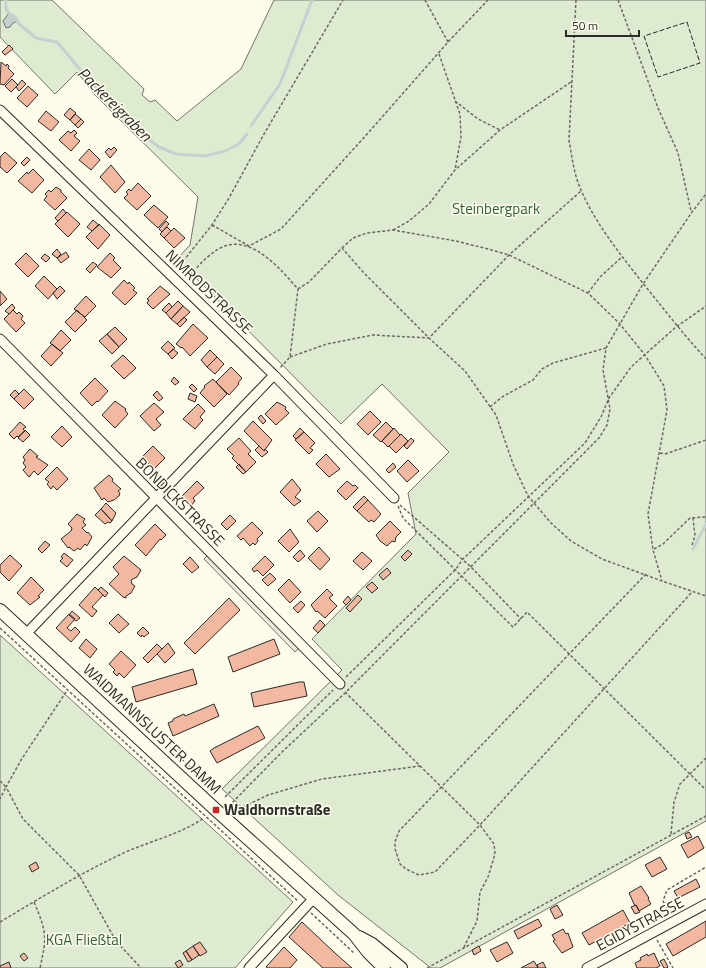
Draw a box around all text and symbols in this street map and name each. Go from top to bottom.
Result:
scale bar [566,12,639,38]
text: 50 m [572,16,598,35]
water label: Packereigraben [72,61,158,147]
park label: Steinbergpark [452,197,540,220]
street label: NIMRODSTRASSE [160,244,258,339]
street label: BONDICKSTRASSE [131,452,230,551]
street label: WAIDMANNSLUSTER DAMM [78,658,227,799]
place label: Waldhornstraße [224,798,331,821]
marker: Waldhornstraße [211,805,221,815]
street label: EGIDYSTRASSE [592,891,688,956]
park label: KGA Fließtal [46,928,122,951]

